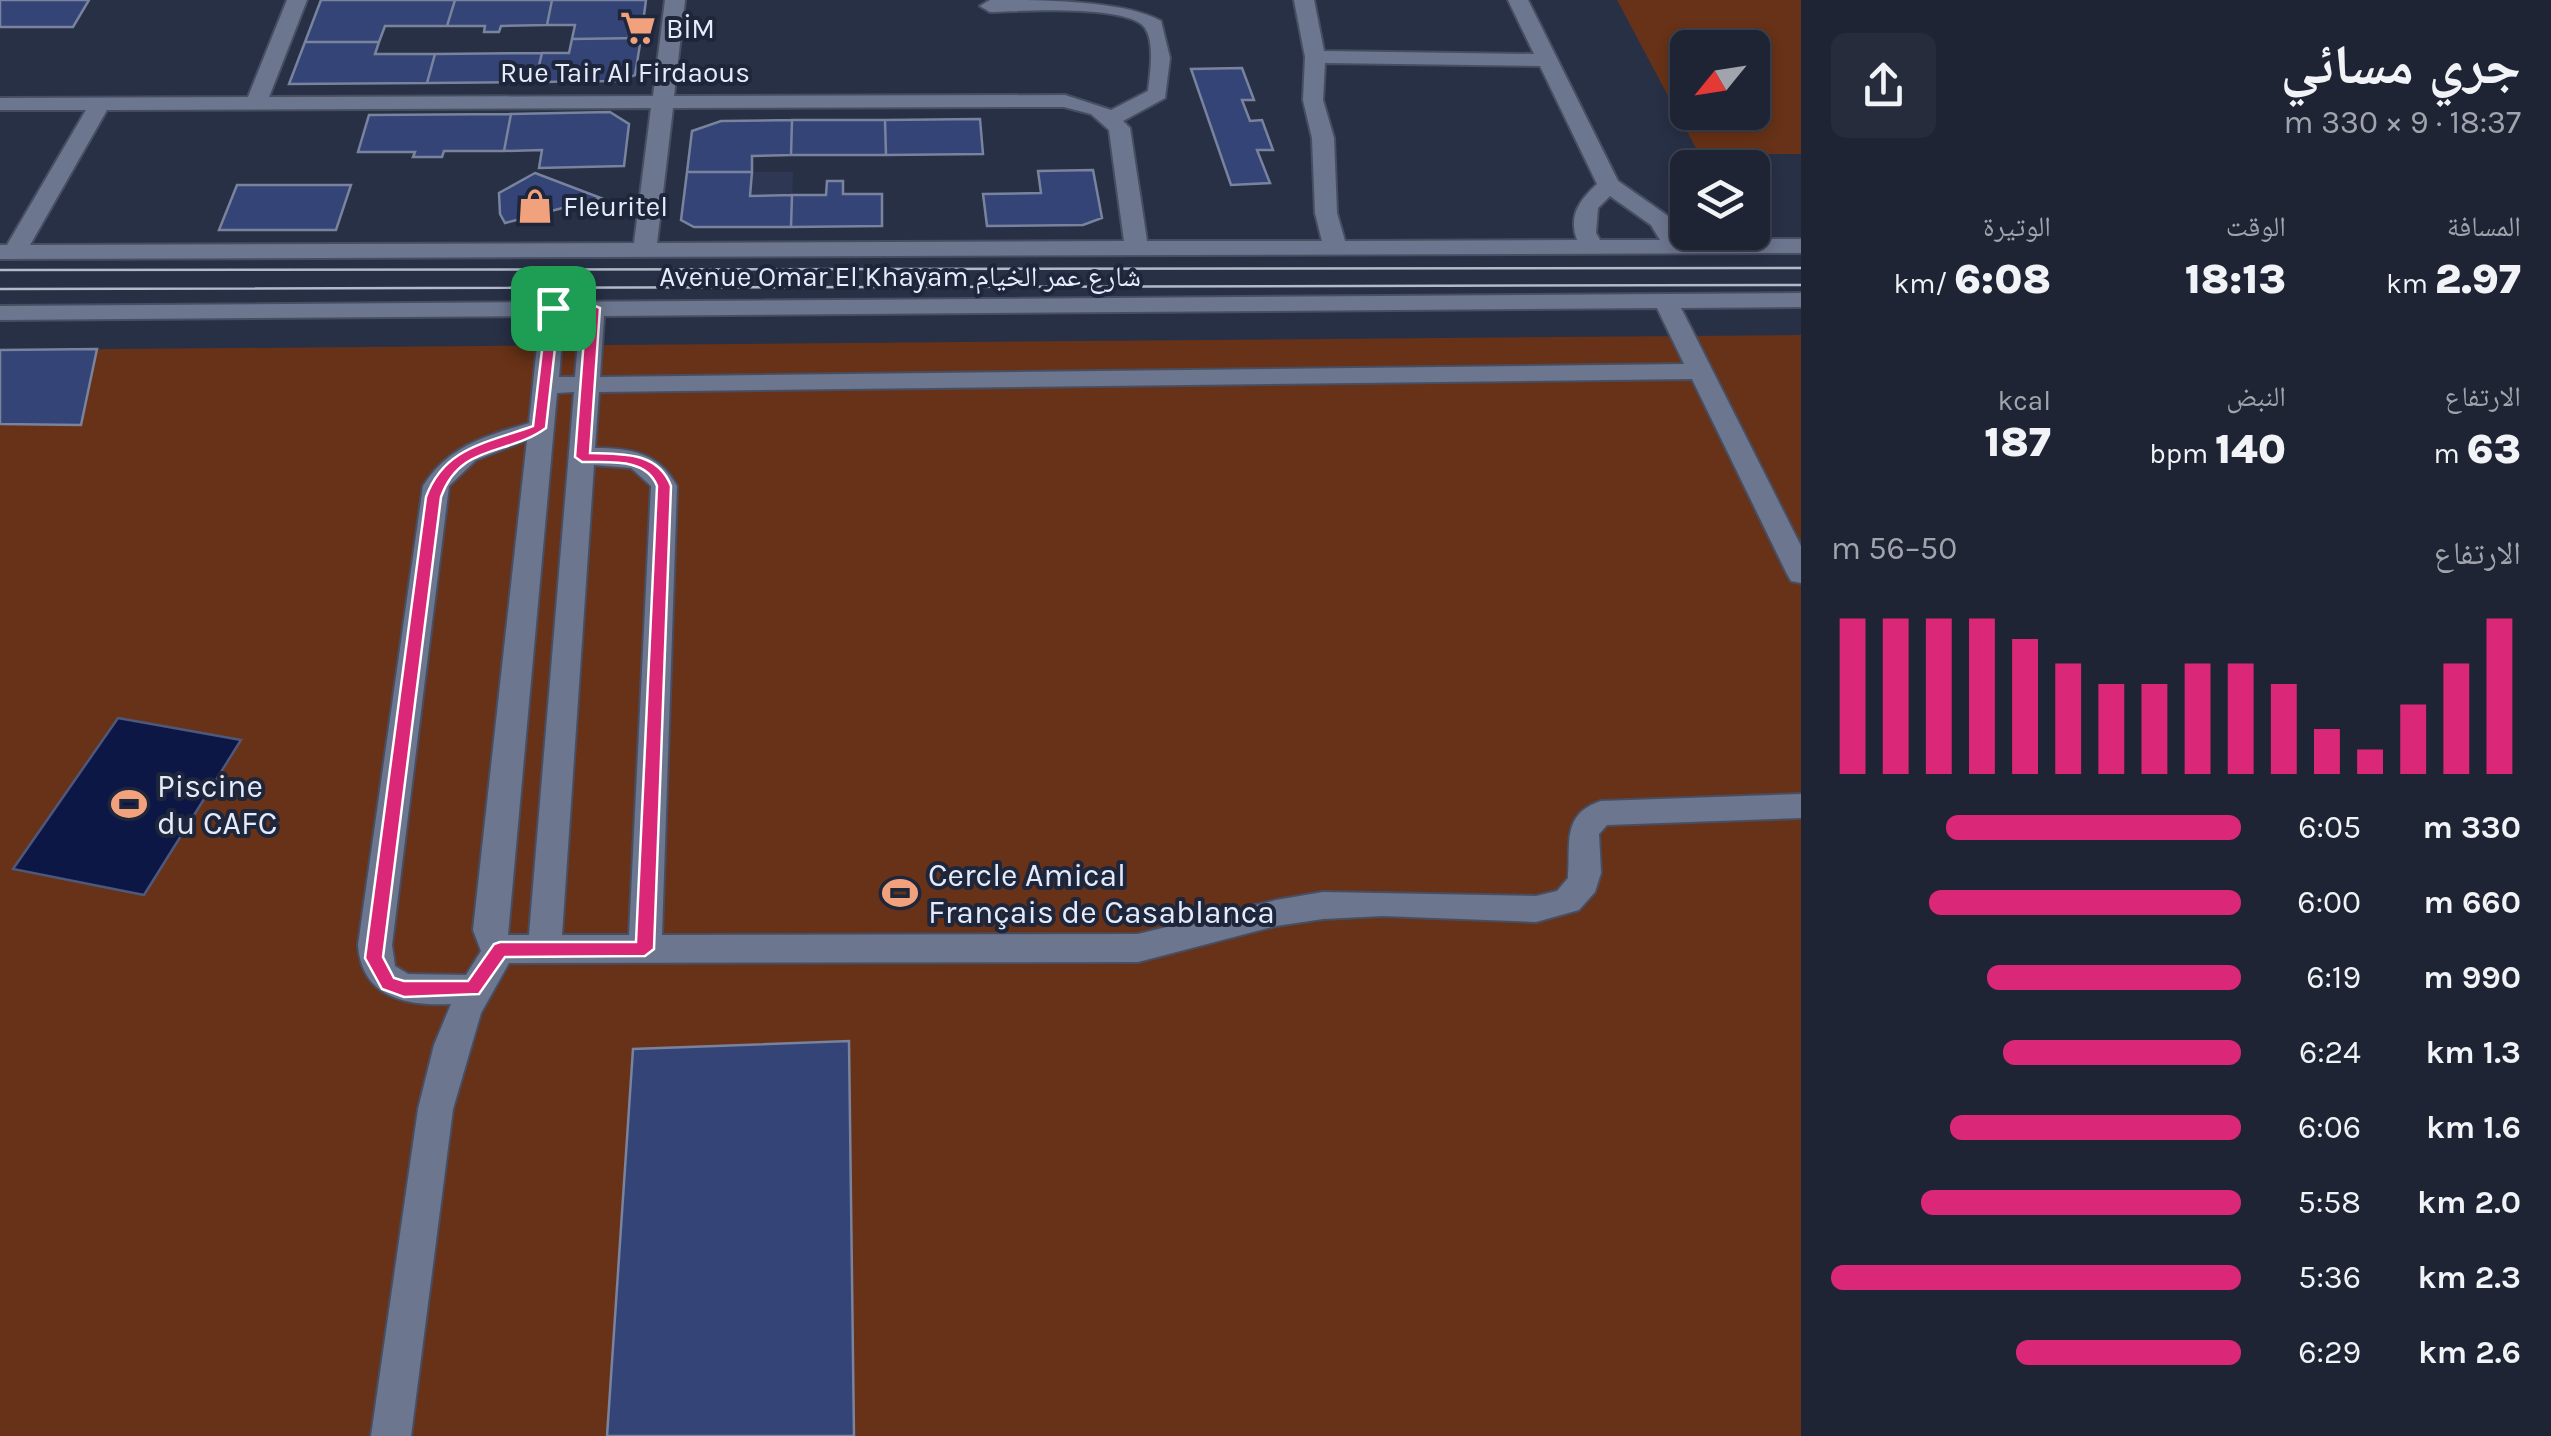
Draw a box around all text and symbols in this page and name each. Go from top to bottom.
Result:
supermarket icon: BİM [619,9,657,47]
place label: BİM [666,12,715,45]
north arrow [1670,30,1770,130]
map controls [1670,30,1770,250]
button: share [1831,33,1936,138]
text: جري مسائي [2281,34,2521,98]
street label: Rue Tair Al Firdaous [500,56,750,89]
text: 18:37 · 9 × 330 m [2284,104,2521,141]
button: layers [1670,150,1770,250]
shop icon: Fleuritel [516,187,554,225]
place label: Fleuritel [563,190,668,223]
text: الوتيرة [1983,210,2051,243]
text: الوقت [2226,210,2286,243]
text: المسافة [2447,210,2521,243]
text: 6:08 [1954,254,2051,304]
text: 18:13 [2185,254,2286,304]
text: 2.97 [2435,254,2521,304]
street label: Avenue Omar El Khayam شارع عمر الخيام [659,260,1141,295]
pin [511,266,596,351]
text: /km [1893,267,1954,300]
text: km [2386,267,2435,300]
icon: arrive [526,281,581,336]
text: النبض [2226,380,2286,413]
text: الارتفاع [2445,380,2521,413]
text: kcal [1998,384,2051,417]
text: 187 [1984,417,2051,467]
text: 140 [2215,424,2286,474]
text: 63 [2466,424,2521,474]
text: bpm [2149,437,2215,470]
text: m [2434,437,2466,470]
text: 50–56 m [1831,530,1957,567]
text: الارتفاع [2434,535,2521,572]
place label: Piscine du CAFC [157,768,277,842]
sports icon: Piscine du CAFC [110,785,148,823]
text: 6:05 [2298,809,2361,846]
text: 330 m [2422,809,2521,846]
place label: Cercle Amical Français de Casablanca [928,857,1275,931]
sports icon: Cercle Amical Français de Casablanca [881,874,919,912]
text: 6:00 [2297,884,2361,921]
text: 660 m [2423,884,2521,921]
text: 6:19 [2306,959,2361,996]
text: 990 m [2423,959,2521,996]
text: 6:24 [2299,1034,2361,1071]
text: 1.3 km [2425,1034,2521,1071]
text: 6:06 [2298,1109,2361,1146]
text: 1.6 km [2426,1109,2521,1146]
text: 5:58 [2298,1184,2361,1221]
text: 2.0 km [2417,1184,2521,1221]
text: 5:36 [2298,1259,2361,1296]
text: 2.3 km [2417,1259,2521,1296]
text: 6:29 [2298,1334,2361,1371]
text: 2.6 km [2418,1334,2521,1371]

